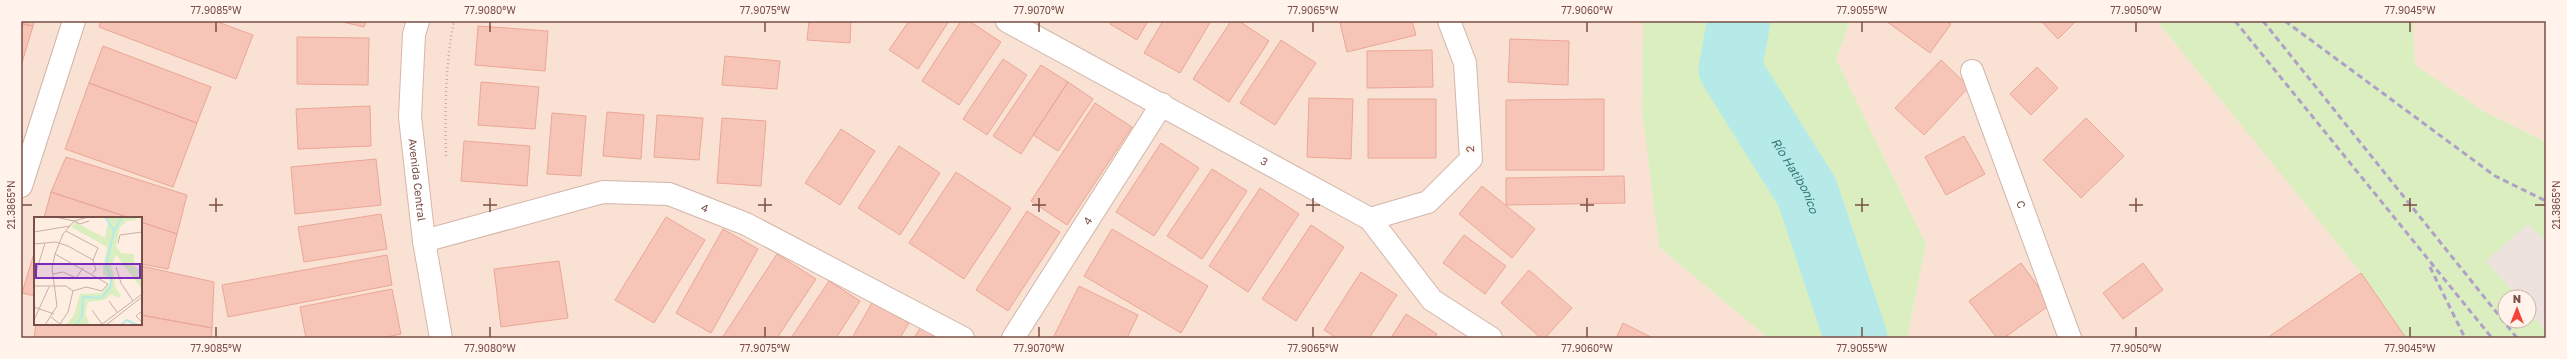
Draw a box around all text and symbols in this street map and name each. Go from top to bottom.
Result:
text: 77.9085°W [190,4,242,16]
text: 77.9080°W [464,4,516,16]
text: 77.9075°W [740,4,791,16]
text: 77.9070°W [1014,4,1065,16]
text: 77.9065°W [1287,4,1339,16]
text: 77.9060°W [1561,4,1613,16]
text: 77.9055°W [1837,4,1888,16]
text: 77.9050°W [2110,4,2162,16]
text: 77.9045°W [2384,4,2436,16]
water label: Río Hatibonico [1768,135,1822,216]
street label: Avenida Central [406,138,429,222]
street label: 2 [1463,145,1476,153]
street label: 3 [1259,154,1270,168]
text: 21.3865°N [5,181,17,229]
text: 21.3865°N [2550,181,2562,229]
street label: C [2014,198,2029,210]
street label: 4 [699,200,711,215]
street label: 4 [1080,214,1095,227]
inset map [34,217,142,325]
north arrow [2497,289,2537,329]
text: N [2513,292,2521,305]
text: 77.9085°W [190,342,242,354]
text: 77.9080°W [464,342,516,354]
text: 77.9075°W [740,342,791,354]
text: 77.9070°W [1014,342,1065,354]
text: 77.9065°W [1287,342,1339,354]
text: 77.9060°W [1561,342,1613,354]
text: 77.9055°W [1837,342,1888,354]
text: 77.9050°W [2110,342,2162,354]
text: 77.9045°W [2384,342,2436,354]

